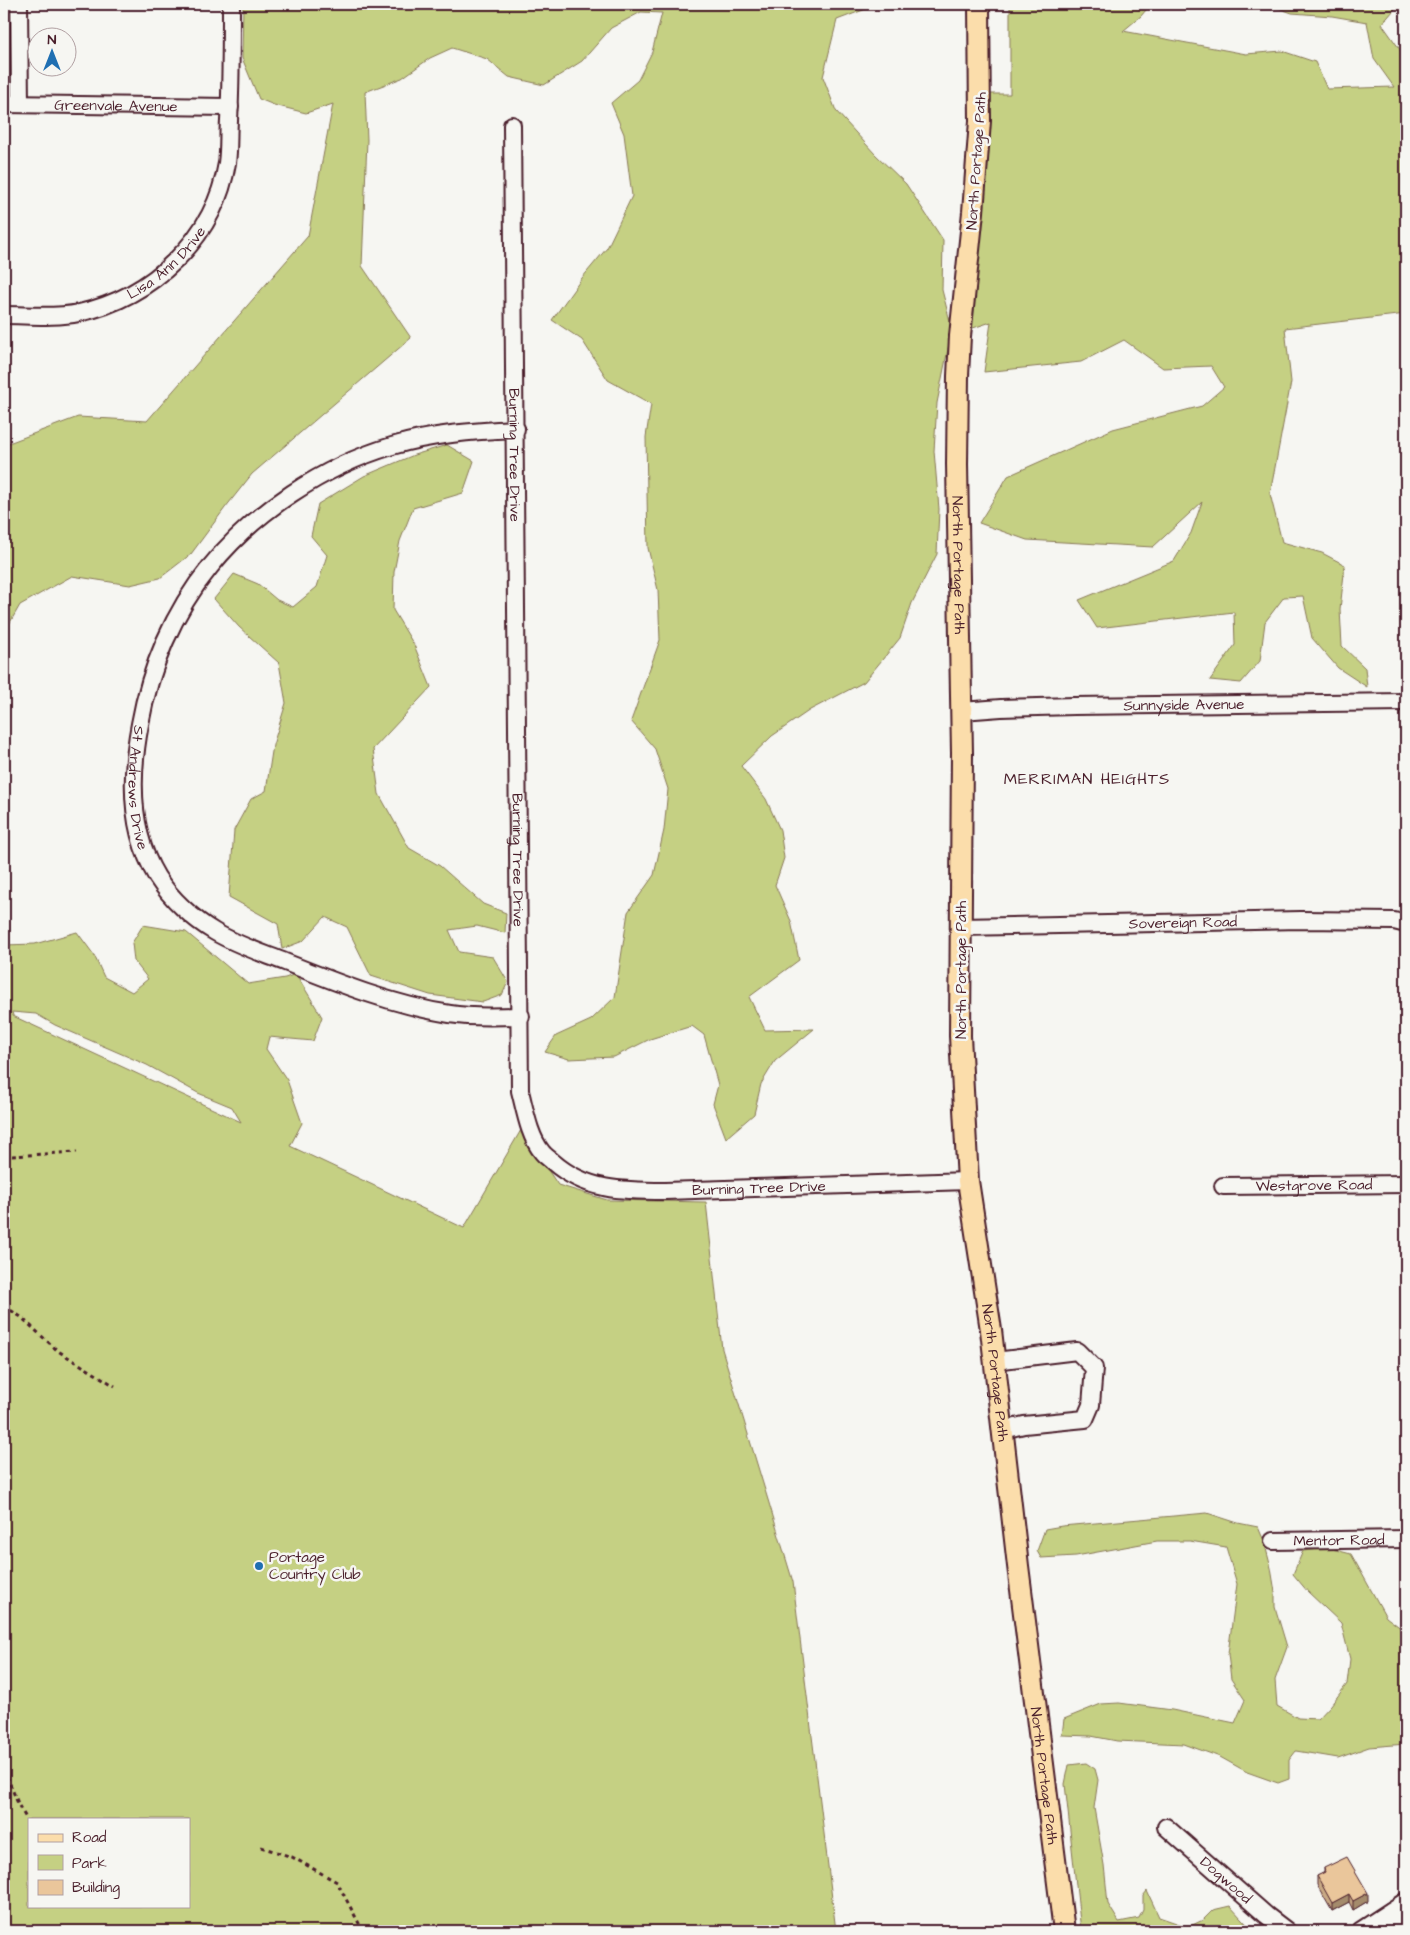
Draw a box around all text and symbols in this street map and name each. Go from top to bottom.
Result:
north arrow [28,28,78,78]
text: N [48,30,57,50]
street label: North Portage Path [961,91,993,231]
street label: Greenvale Avenue [54,95,178,117]
street label: Lisa Ann Drive [123,222,211,305]
street label: Burning Tree Drive [503,388,525,522]
street label: North Portage Path [947,496,970,635]
street label: Sunnyside Avenue [1123,694,1244,717]
street label: St Andrews Drive [123,724,153,852]
district label: MERRIMAN HEIGHTS [1004,768,1170,790]
street label: Burning Tree Drive [506,793,529,927]
street label: North Portage Path [951,900,973,1039]
street label: Sovereign Road [1129,911,1238,935]
street label: Westgrove Road [1256,1174,1373,1197]
street label: Burning Tree Drive [692,1176,826,1201]
street label: North Portage Path [976,1303,1014,1443]
street label: Mentor Road [1293,1529,1385,1552]
place label: Portage Country Club [269,1547,361,1586]
marker: Portage Country Club [253,1560,265,1572]
street label: North Portage Path [1025,1706,1063,1846]
legend [28,1818,190,1908]
text: Road [72,1827,107,1848]
street label: Dogwood [1195,1852,1256,1909]
text: Park [72,1853,107,1874]
text: Building [72,1877,120,1899]

